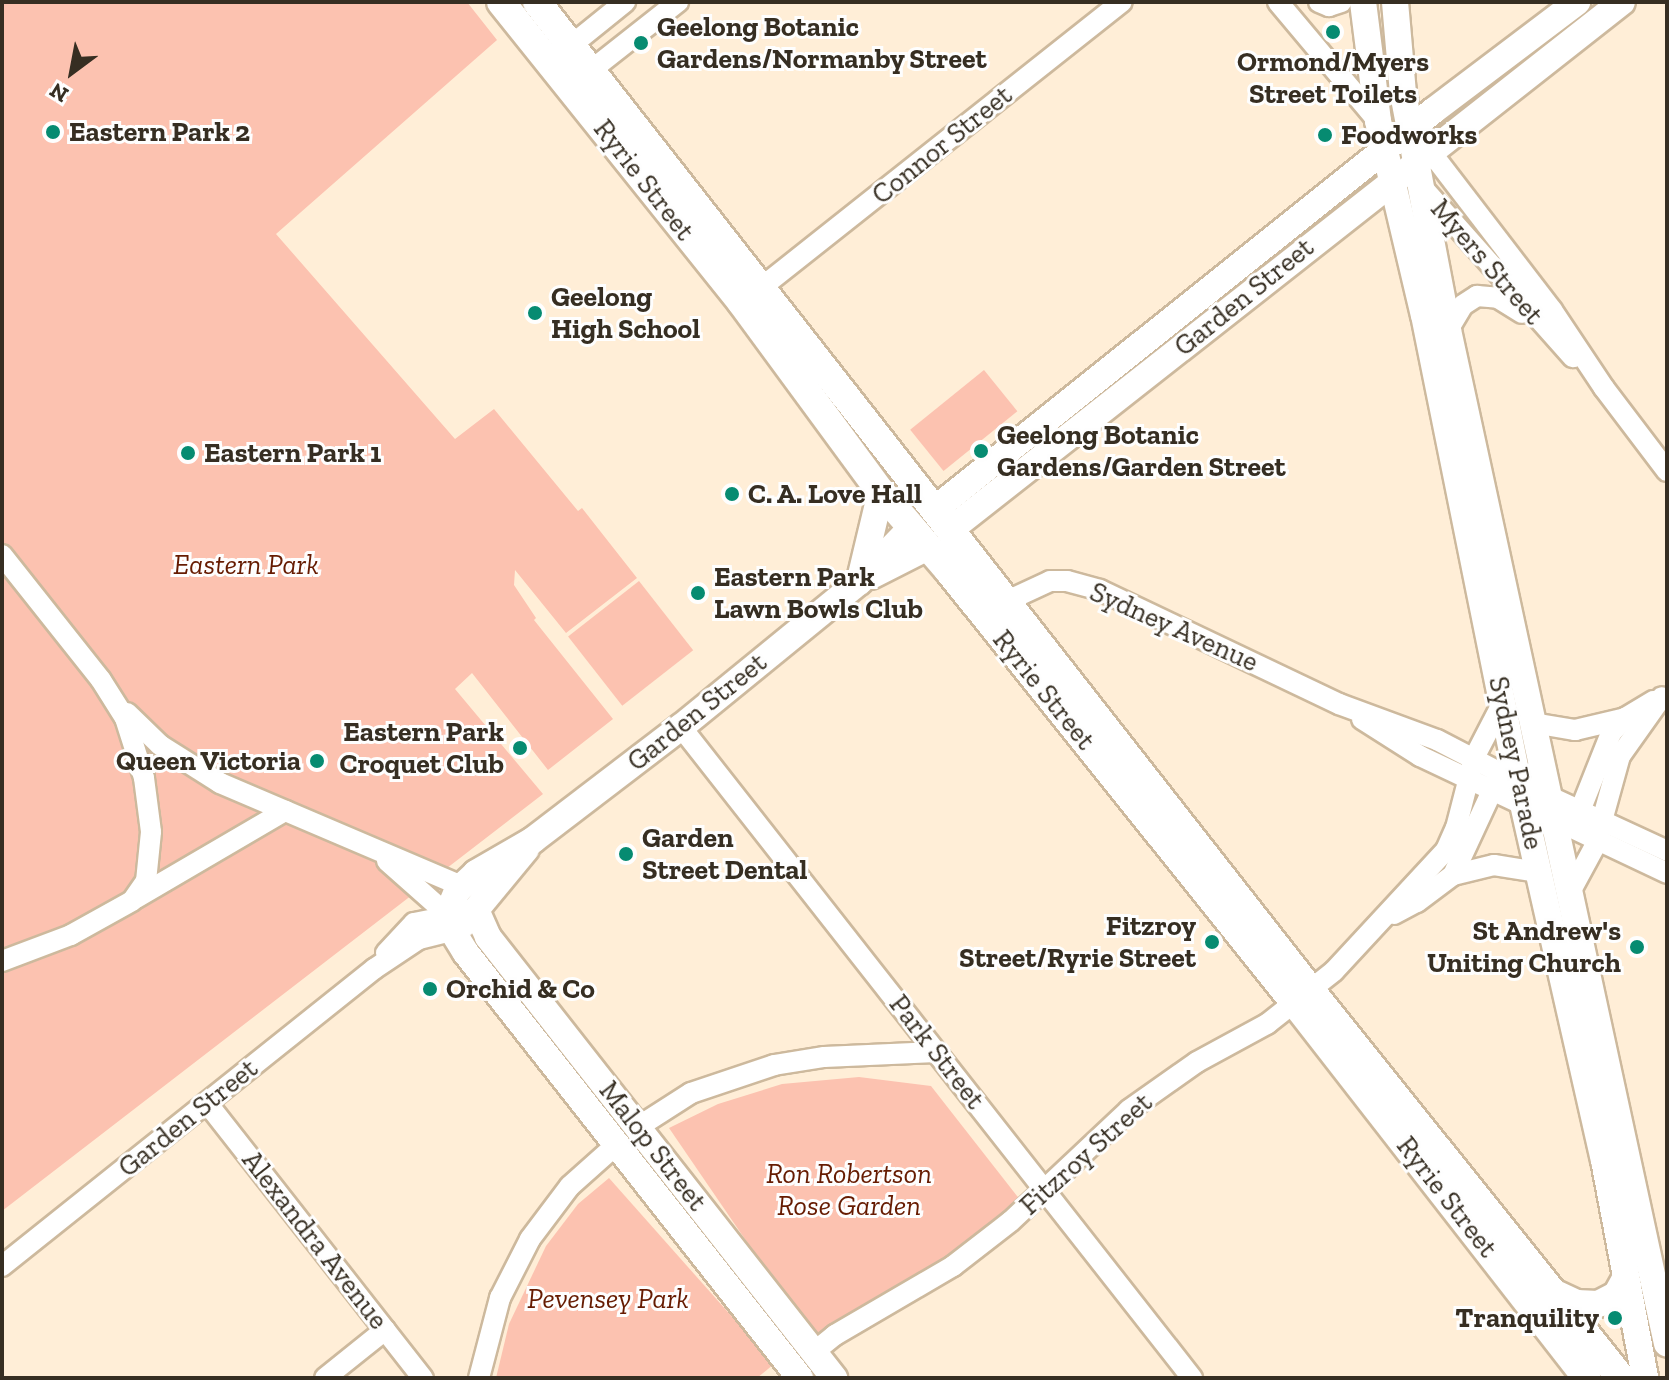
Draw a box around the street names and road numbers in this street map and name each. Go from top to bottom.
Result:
street label: Connor Street [865,78,1019,212]
street label: Ryrie Street [586,113,702,247]
street label: Myers Street [1423,192,1551,332]
street label: Garden Street [1168,231,1320,363]
street label: Sydney Avenue [1084,575,1264,679]
street label: Ryrie Street [986,623,1102,757]
street label: Garden Street [621,646,773,778]
street label: Sydney Parade [1481,673,1551,853]
street label: Park Street [882,988,992,1116]
street label: Garden Street [112,1052,264,1184]
street label: Malop Street [592,1074,714,1218]
street label: Fitzroy Street [1013,1086,1159,1222]
street label: Ryrie Street [1389,1130,1505,1264]
street label: Alexandra Avenue [235,1144,395,1336]

